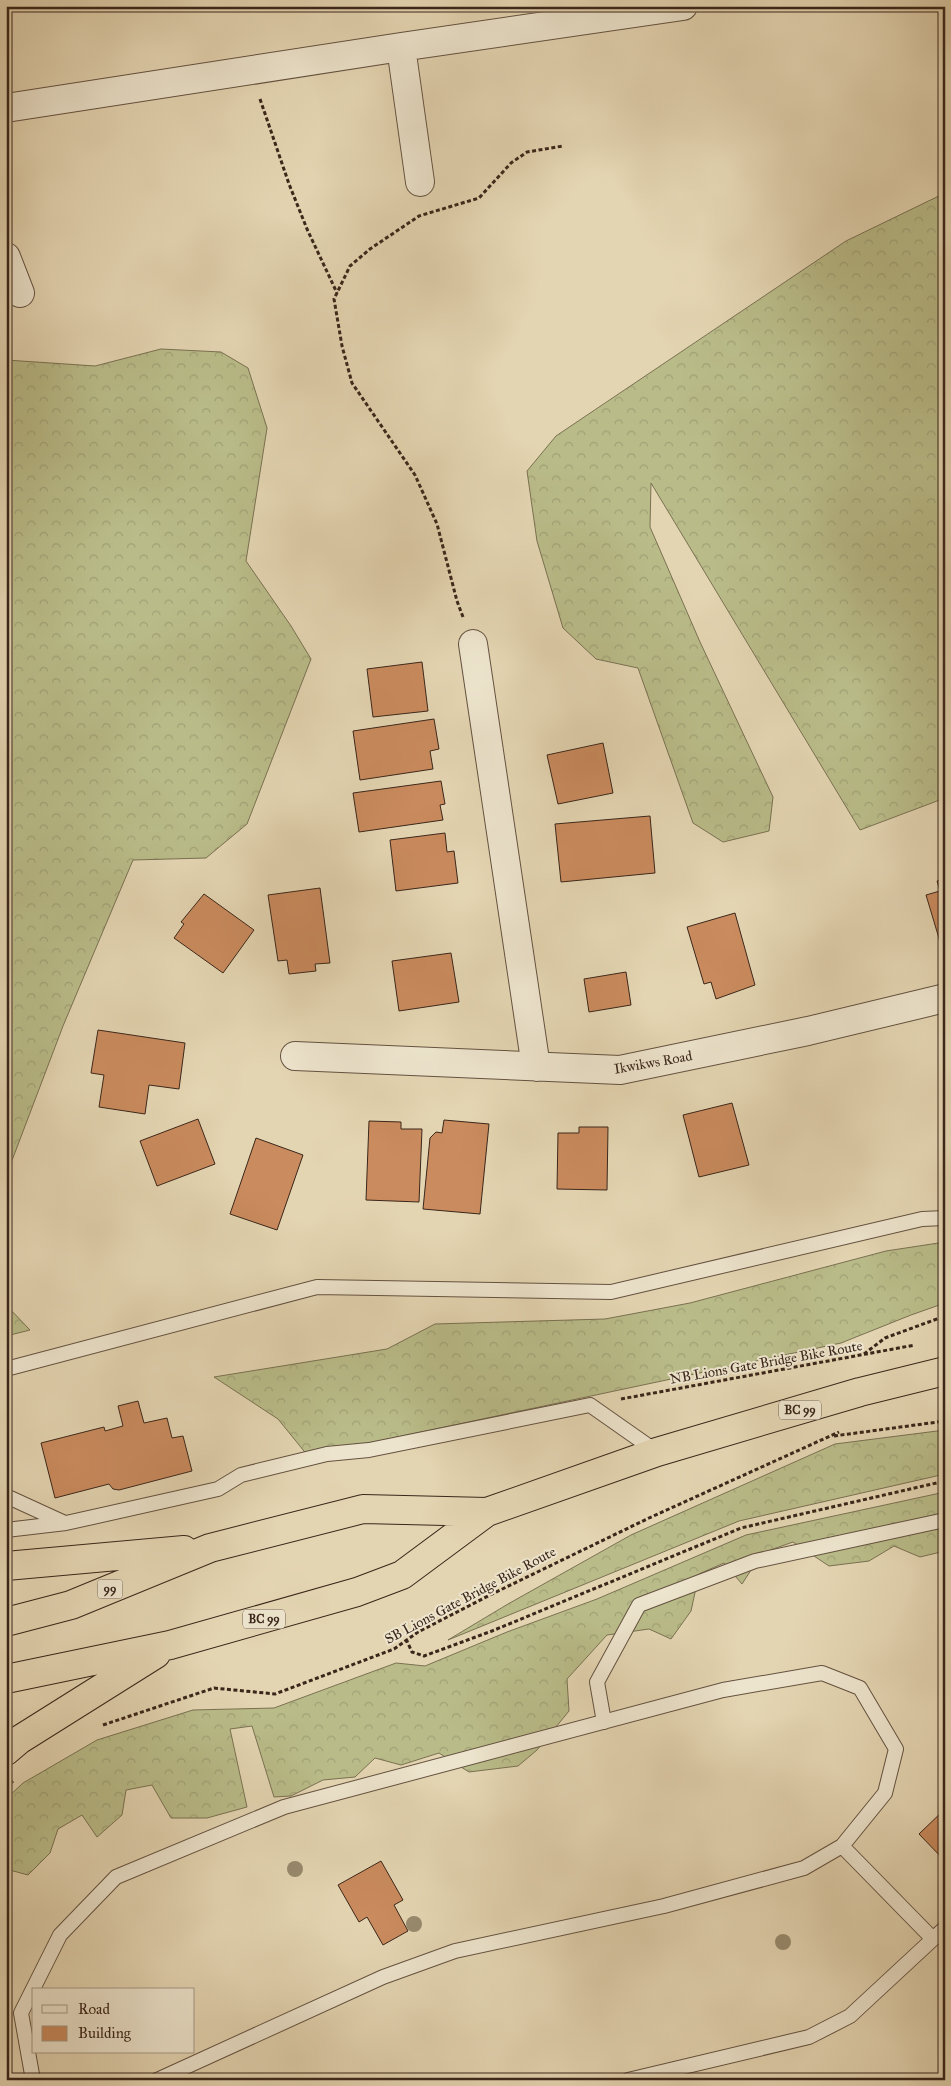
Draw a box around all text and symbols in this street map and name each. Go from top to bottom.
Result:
street label: Ikwikws Road [613,1047,694,1078]
street label: NB Lions Gate Bridge Bike Route [669,1337,864,1388]
road number: BC 99 [779,1400,821,1420]
street label: SB Lions Gate Bridge Bike Route [382,1543,559,1648]
road number: 99 [98,1580,122,1598]
road number: BC 99 [243,1610,285,1628]
legend [32,1988,195,2054]
text: Road [78,2000,110,2018]
text: Building [78,2024,132,2042]

